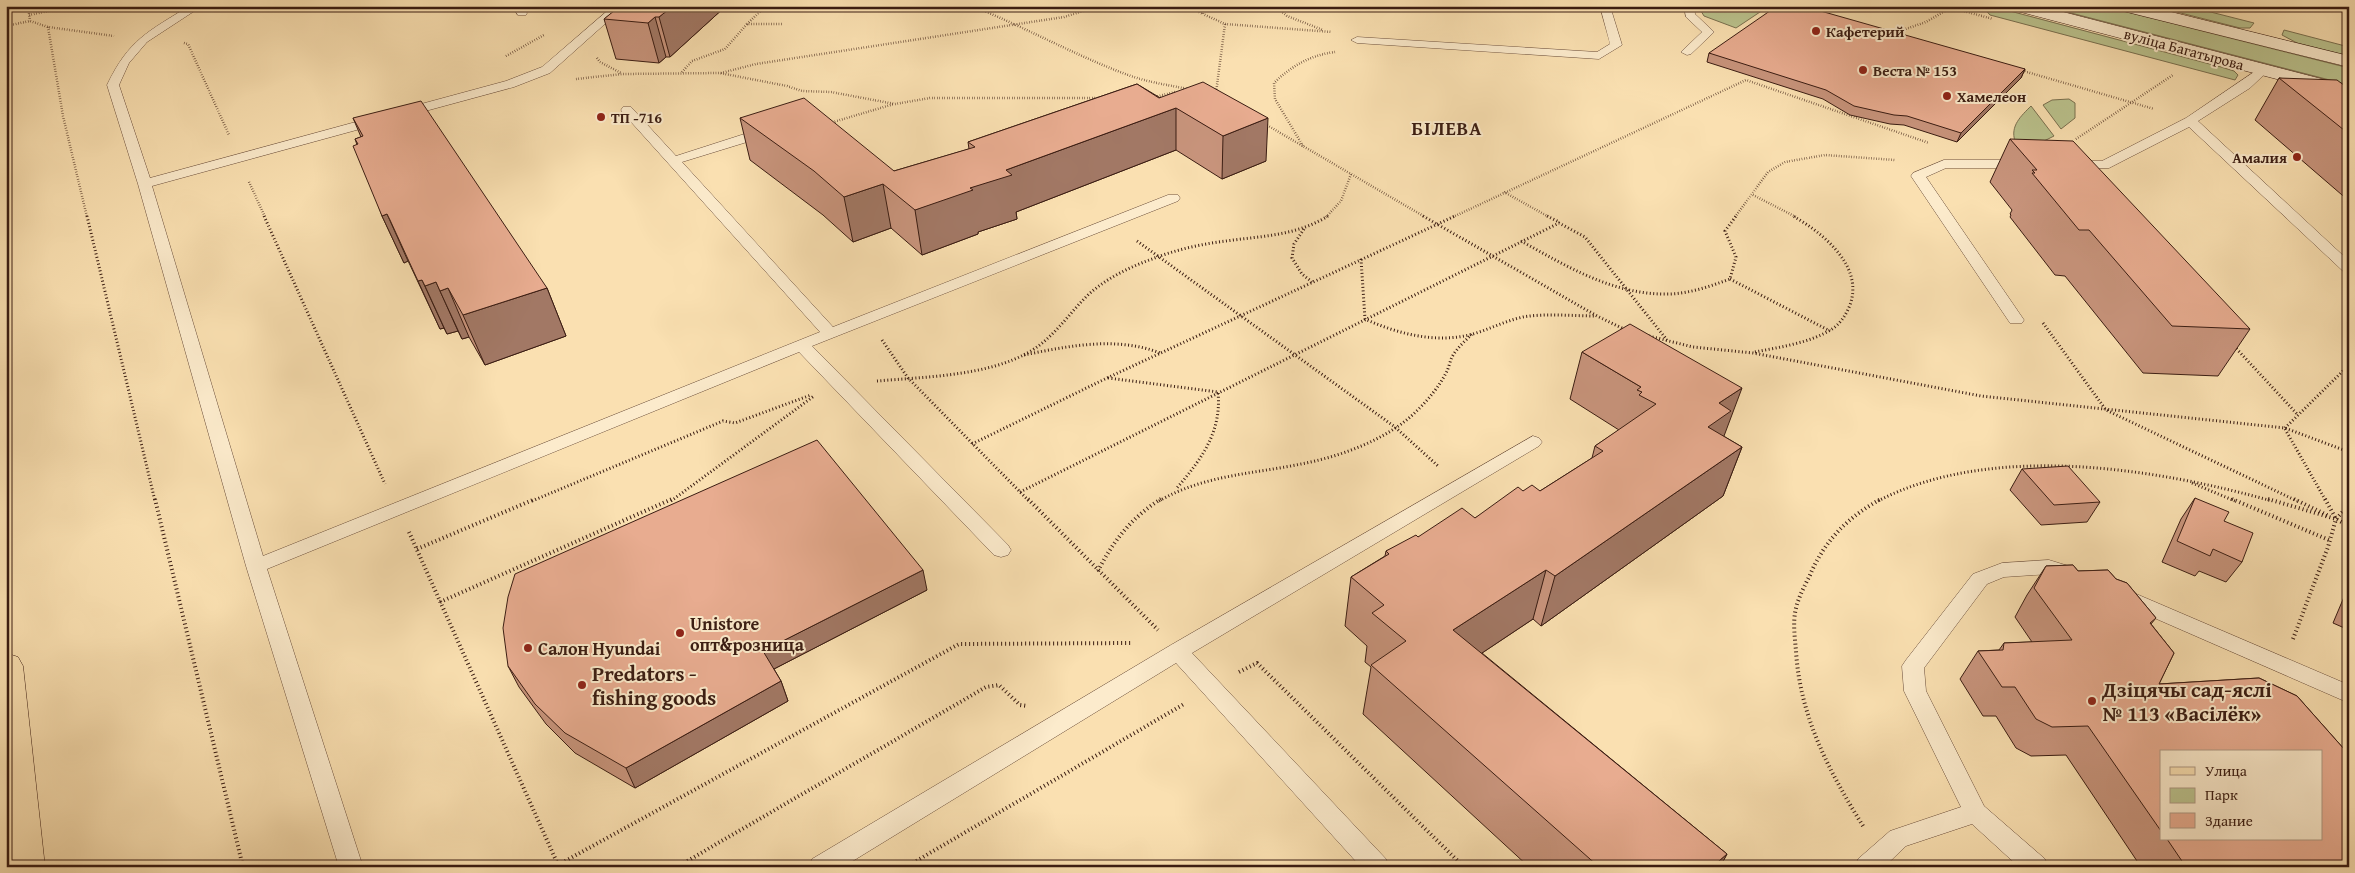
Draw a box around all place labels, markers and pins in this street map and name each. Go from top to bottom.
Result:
place label: Кафетерий [1826,21,1905,42]
marker: Кафетерий [1810,25,1822,37]
place label: Веста № 153 [1873,60,1957,81]
marker: Веста № 153 [1857,64,1869,76]
place label: Хамелеон [1957,86,2026,107]
marker: Хамелеон [1941,90,1953,102]
place label: ТП -716 [611,107,662,128]
marker: ТП -716 [595,111,607,123]
place label: Амалия [2232,147,2287,168]
marker: Амалия [2291,151,2303,163]
place label: Unistore опт&розница [690,610,805,658]
marker: Unistore опт&розница [674,627,686,639]
place label: Салон Hyundai [538,635,661,662]
marker: Салон Hyundai [522,642,534,654]
place label: Predators - fishing goods [592,658,716,713]
place label: Дзіцячы сад-яслі № 113 «Васілёк» [2101,674,2272,729]
marker: Predators - fishing goods [576,679,588,691]
marker: Дзіцячы сад-яслі № 113 «Васілёк» [2086,695,2098,707]

